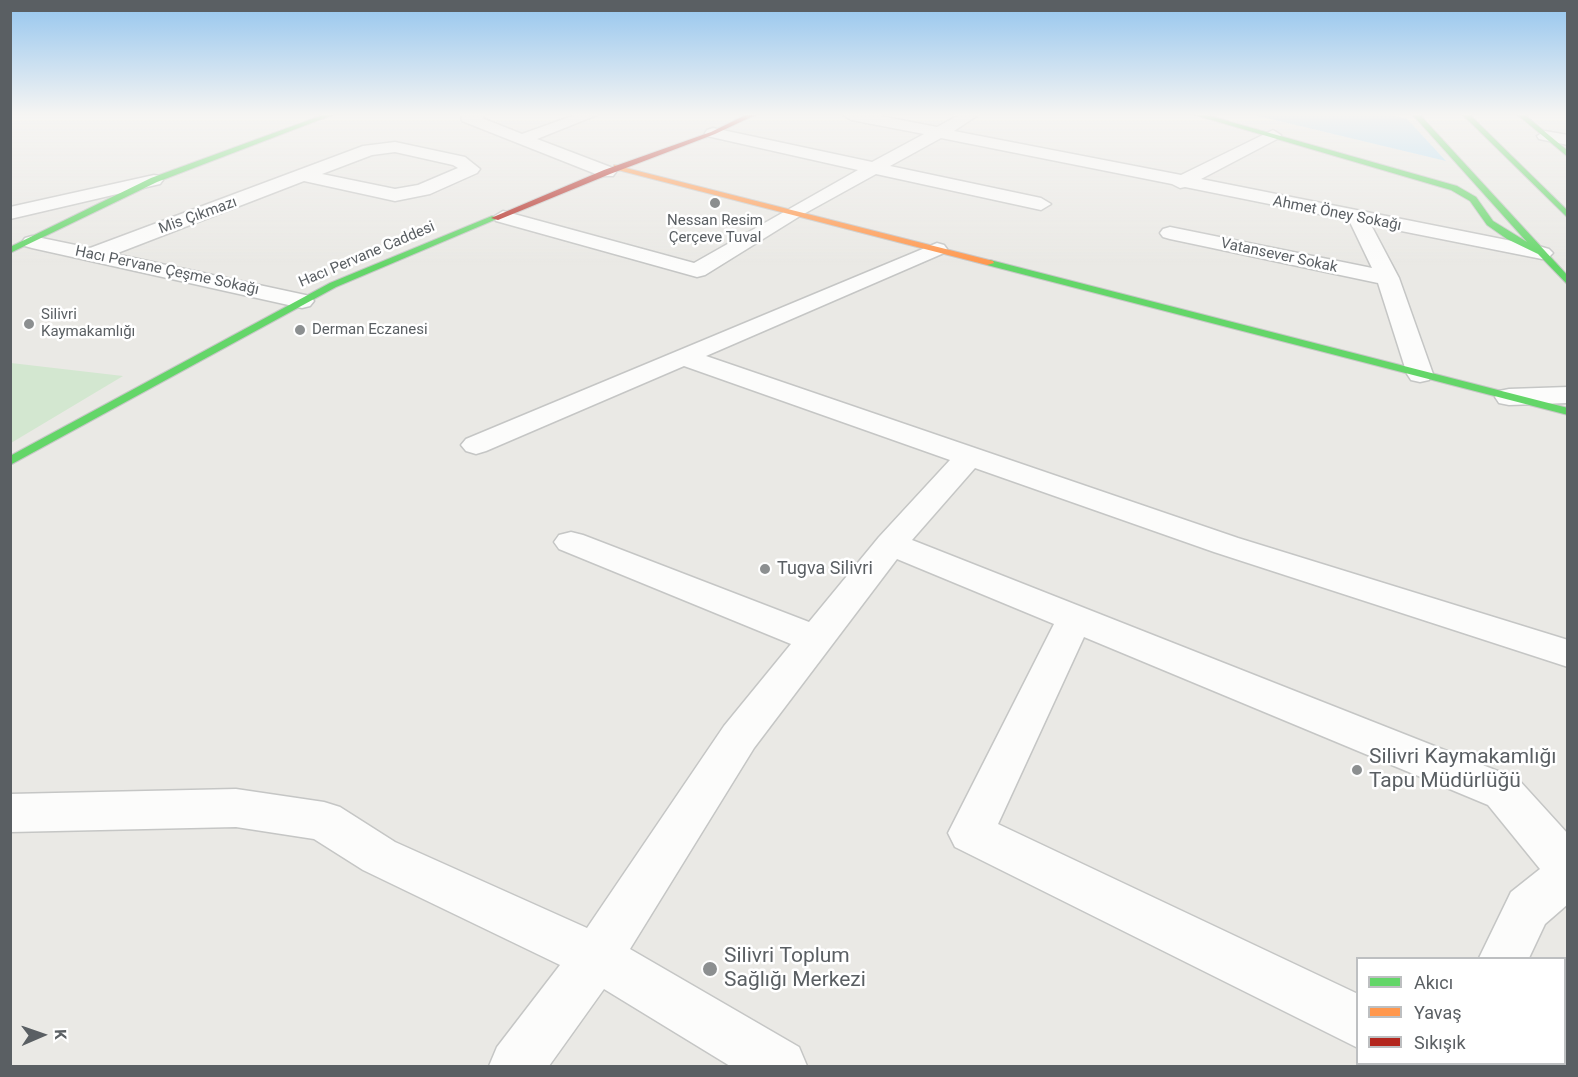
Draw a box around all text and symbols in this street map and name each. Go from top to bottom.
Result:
street label: Ahmet Öney Sokağı [1271,193,1403,235]
street label: Mis Çıkmazı [157,194,239,238]
marker: Nessan Resim Çerçeve Tuval [708,196,722,210]
place label: Nessan Resim Çerçeve Tuval [667,212,763,247]
street label: Hacı Pervane Caddesi [296,218,438,292]
street label: Vatansever Sokak [1219,235,1339,277]
street label: Hacı Pervane Çeşme Sokağı [73,243,261,299]
place label: Silivri Kaymakamlığı [41,306,135,341]
marker: Silivri Kaymakamlığı [22,317,36,331]
place label: Derman Eczanesi [312,321,428,339]
marker: Derman Eczanesi [293,323,307,337]
place label: Tugva Silivri [777,558,873,580]
marker: Tugva Silivri [758,562,772,576]
place label: Silivri Kaymakamlığı Tapu Müdürlüğü [1369,745,1556,795]
marker: Silivri Kaymakamlığı Tapu Müdürlüğü [1350,763,1364,777]
place label: Silivri Toplum Sağlığı Merkezi [724,944,866,994]
legend [1356,957,1566,1065]
marker: Silivri Toplum Sağlığı Merkezi [701,960,719,978]
text: Akıcı [1414,972,1453,993]
text: Yavaş [1414,1002,1462,1023]
north arrow [12,1005,72,1065]
text: K [51,1029,70,1040]
text: Sıkışık [1414,1032,1466,1053]

